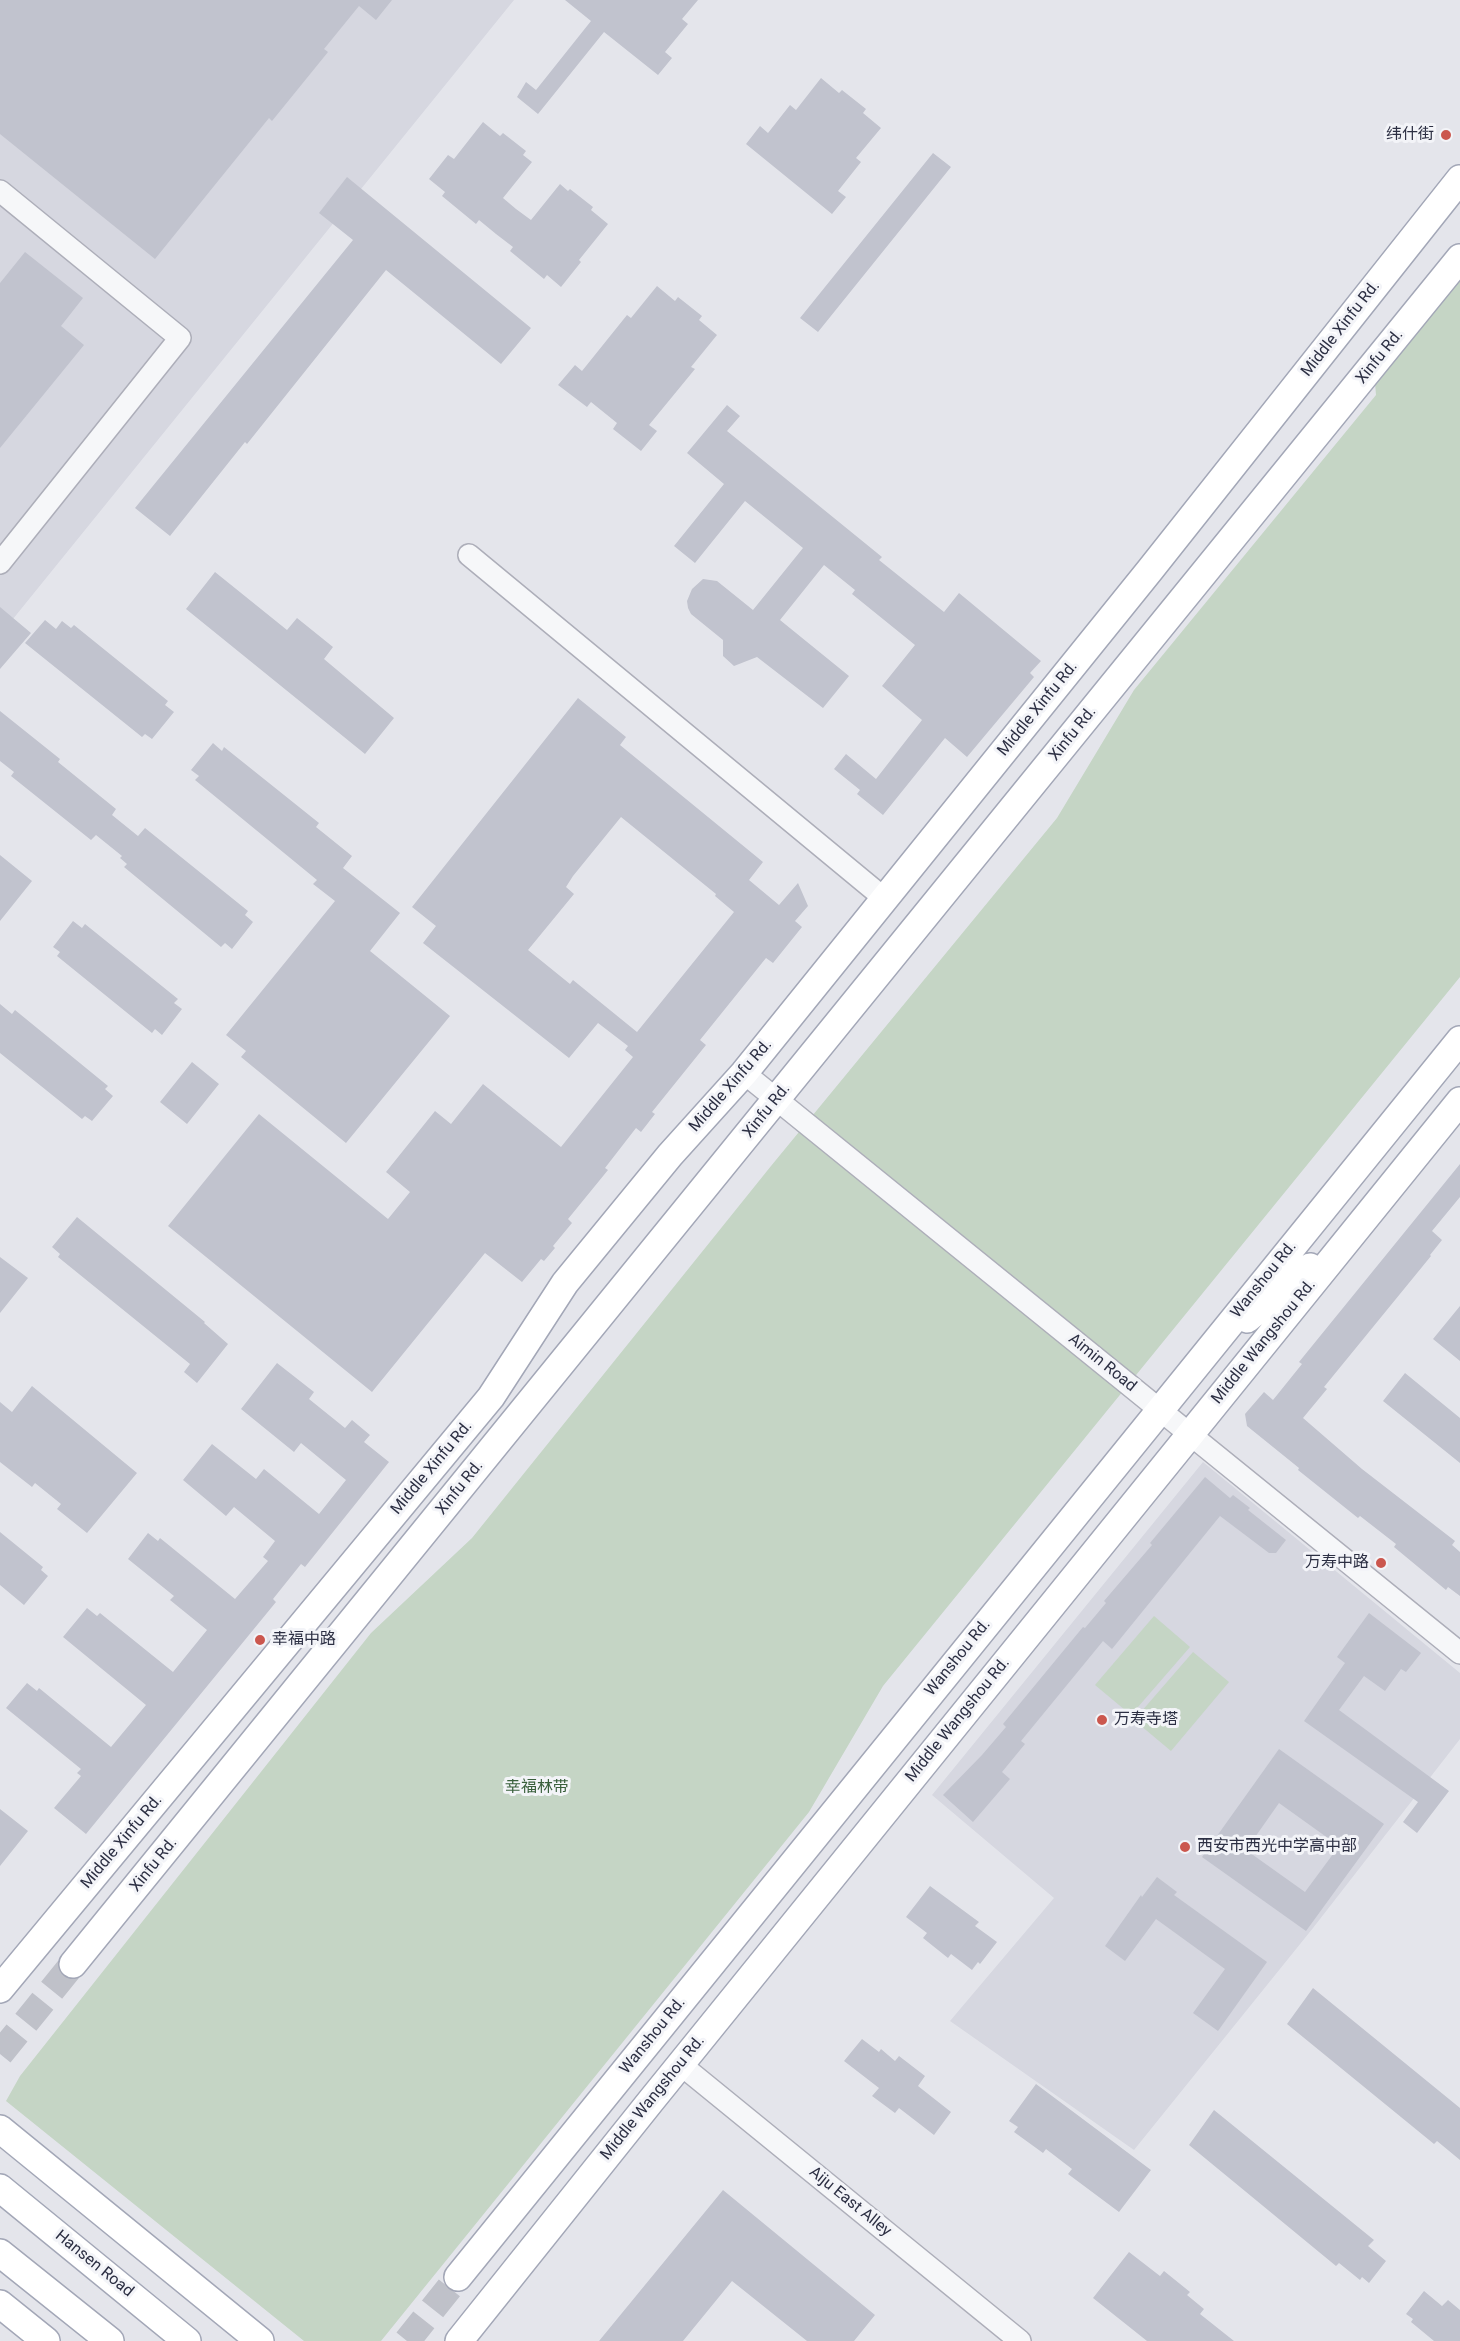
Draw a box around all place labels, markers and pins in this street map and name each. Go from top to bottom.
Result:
place label: 纬什街 [1386,125,1434,145]
marker: 纬什街 [1439,128,1453,142]
place label: 万寿中路 [1305,1553,1369,1573]
marker: 万寿中路 [1374,1556,1388,1570]
place label: 幸福中路 [272,1630,336,1650]
marker: 幸福中路 [253,1633,267,1647]
place label: 万寿寺塔 [1114,1710,1178,1730]
marker: 万寿寺塔 [1095,1713,1109,1727]
place label: 西安市西光中学高中部 [1197,1837,1357,1857]
marker: 西安市西光中学高中部 [1178,1840,1192,1854]

